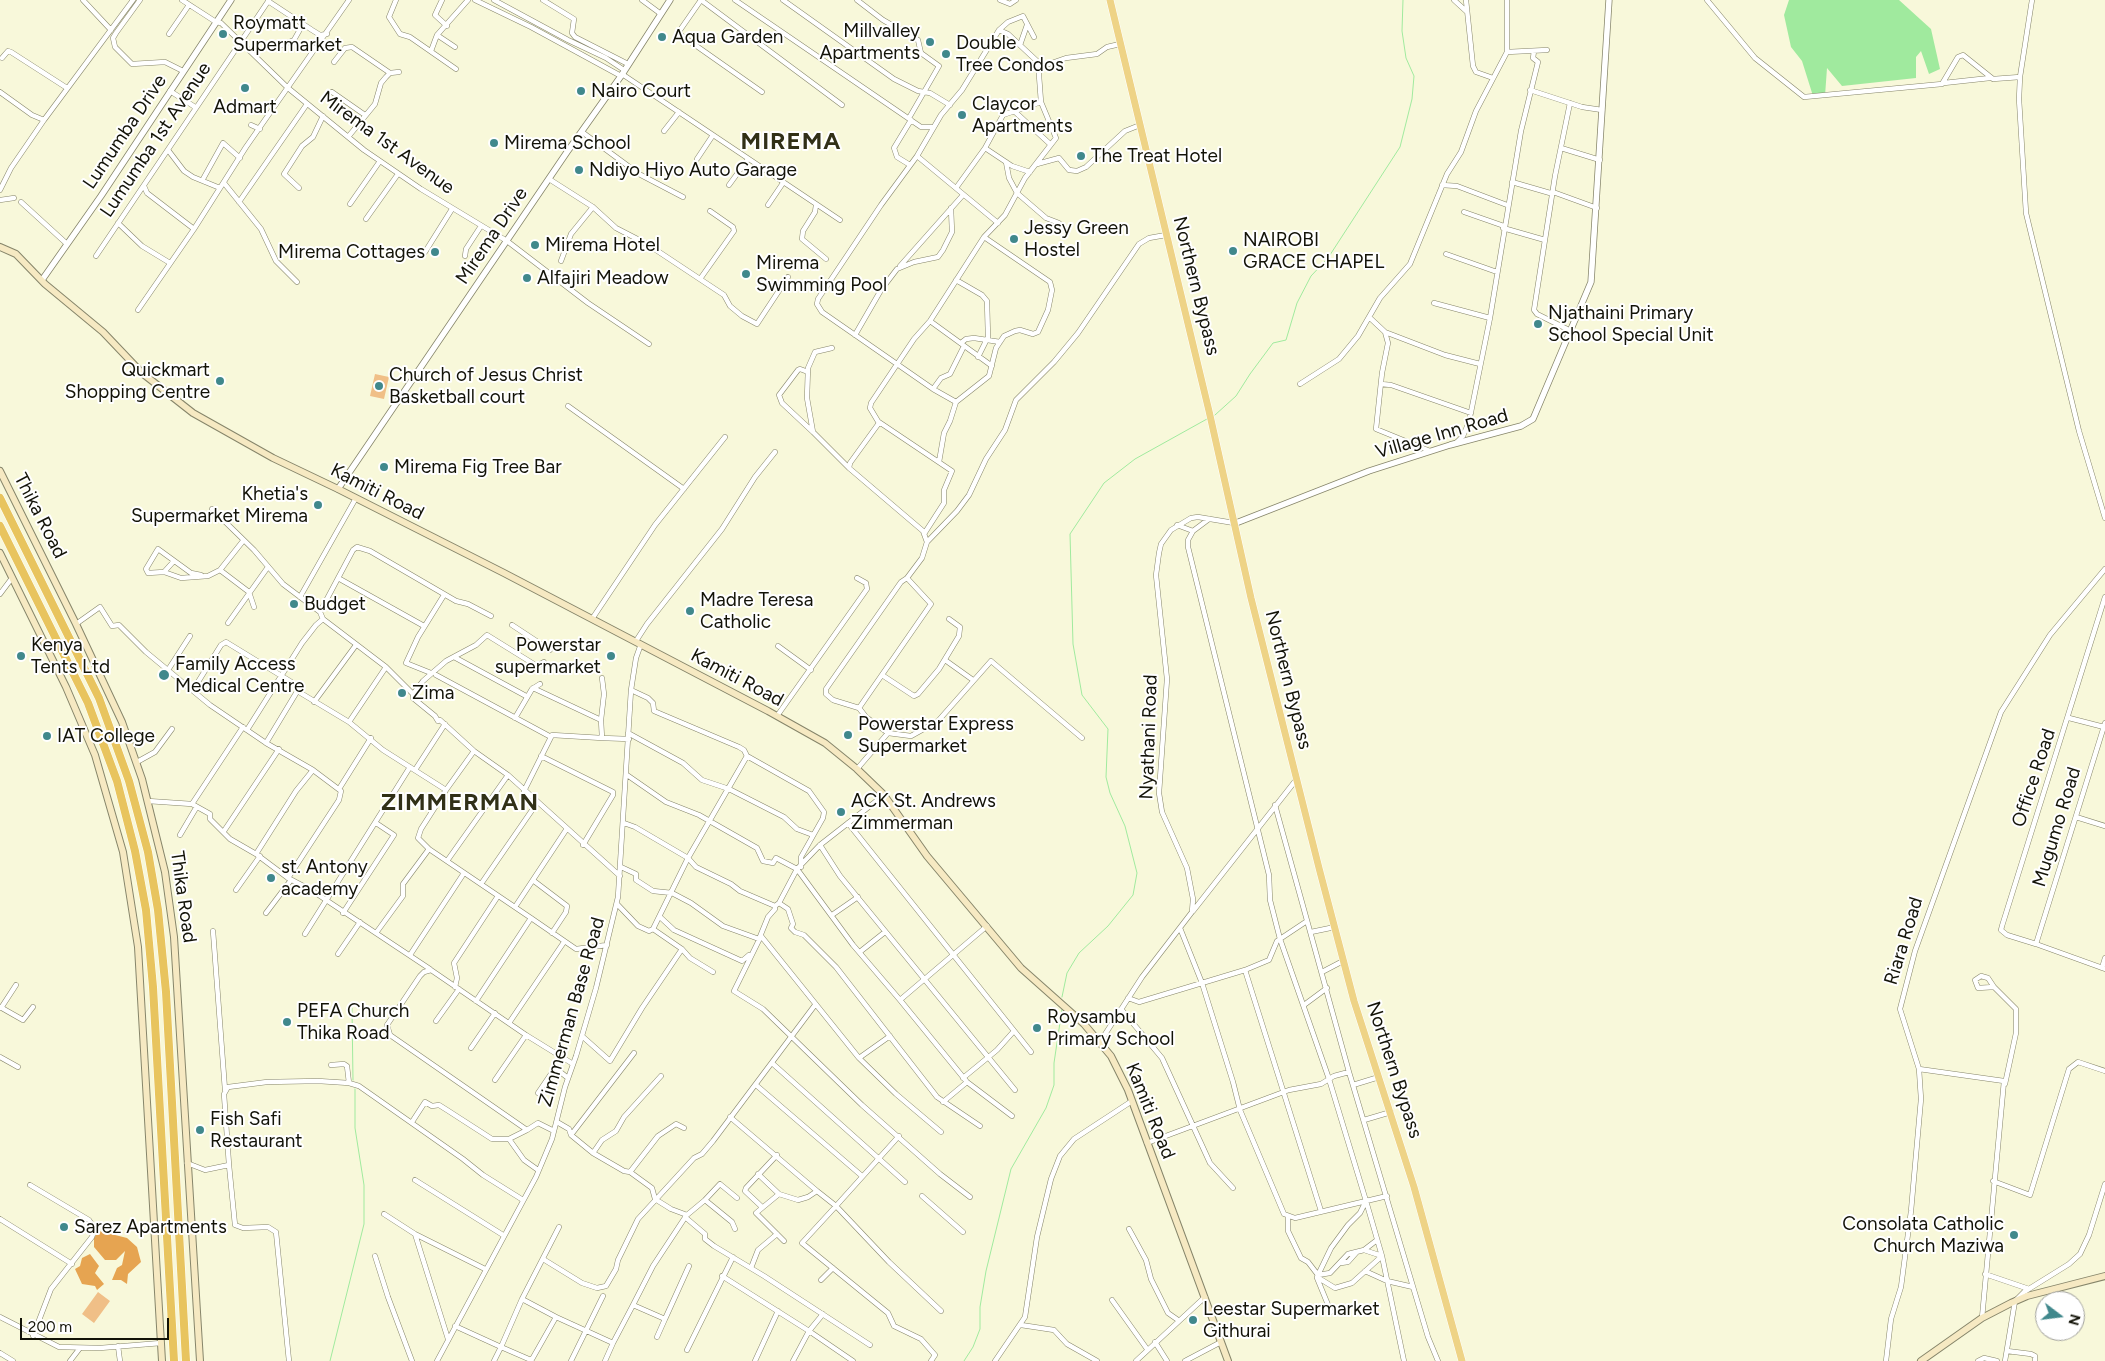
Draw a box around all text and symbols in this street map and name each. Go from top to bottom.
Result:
place label: Roymatt Supermarket [233,12,342,56]
place label: Millvalley Apartments [819,20,920,64]
place label: Aqua Garden [672,26,783,48]
marker: Roymatt Supermarket [217,28,229,40]
marker: Aqua Garden [656,31,668,43]
place label: Double Tree Condos [956,32,1064,76]
marker: Millvalley Apartments [924,36,936,48]
marker: Double Tree Condos [940,48,952,60]
street label: Lumumba 1st Avenue [96,58,216,222]
street label: Lumumba Drive [78,71,172,193]
place label: Nairo Court [591,80,691,102]
marker: Admart [239,82,251,94]
marker: Nairo Court [575,85,587,97]
street label: Mirema 1st Avenue [315,87,459,199]
place label: Claycor Apartments [972,93,1073,137]
place label: Admart [213,96,277,118]
marker: Claycor Apartments [956,109,968,121]
district label: MIREMA [740,128,842,156]
place label: Mirema School [504,132,631,154]
marker: Mirema School [488,137,500,149]
place label: The Treat Hotel [1091,145,1222,167]
marker: The Treat Hotel [1075,150,1087,162]
place label: Ndiyo Hiyo Auto Garage [589,159,797,181]
marker: Ndiyo Hiyo Auto Garage [573,164,585,176]
street label: Mirema Drive [451,183,533,289]
street label: Northern Bypass [1168,214,1224,358]
place label: Jessy Green Hostel [1024,217,1129,261]
place label: NAIROBI GRACE CHAPEL [1243,229,1384,273]
marker: Jessy Green Hostel [1008,233,1020,245]
place label: Mirema Hotel [545,234,660,256]
marker: Mirema Hotel [529,239,541,251]
place label: Mirema Cottages [278,241,425,263]
marker: NAIROBI GRACE CHAPEL [1227,245,1239,257]
marker: Mirema Cottages [429,246,441,258]
place label: Mirema Swimming Pool [756,252,887,296]
place label: Alfajiri Meadow [537,267,669,289]
marker: Mirema Swimming Pool [740,268,752,280]
marker: Alfajiri Meadow [521,272,533,284]
place label: Njathaini Primary School Special Unit [1548,302,1714,346]
marker: Njathaini Primary School Special Unit [1532,318,1544,330]
place label: Quickmart Shopping Centre [65,359,210,403]
place label: Church of Jesus Christ Basketball court [389,364,583,408]
marker: Quickmart Shopping Centre [214,375,226,387]
marker: Church of Jesus Christ Basketball court [373,380,385,392]
street label: Village Inn Road [1373,404,1511,464]
place label: Mirema Fig Tree Bar [394,456,562,478]
street label: Kamiti Road [327,459,427,525]
marker: Mirema Fig Tree Bar [378,461,390,473]
street label: Thika Road [9,470,71,562]
place label: Khetia's Supermarket Mirema [131,483,308,527]
marker: Khetia's Supermarket Mirema [312,499,324,511]
place label: Madre Teresa Catholic [700,589,813,633]
place label: Budget [304,593,366,615]
marker: Budget [288,598,300,610]
marker: Madre Teresa Catholic [684,605,696,617]
street label: Northern Bypass [1260,608,1316,752]
place label: Kenya Tents Ltd [31,634,110,678]
place label: Powerstar supermarket [495,634,601,678]
street label: Kamiti Road [687,644,787,712]
marker: Kenya Tents Ltd [15,650,27,662]
marker: Powerstar supermarket [605,650,617,662]
place label: Family Access Medical Centre [175,653,304,697]
marker: Family Access Medical Centre [157,668,171,682]
street label: Nyathani Road [1135,674,1163,800]
place label: Zima [412,682,454,704]
marker: Zima [396,687,408,699]
place label: Powerstar Express Supermarket [858,713,1014,757]
place label: IAT College [57,725,155,747]
street label: Office Road [2007,726,2061,830]
marker: Powerstar Express Supermarket [842,729,854,741]
marker: IAT College [41,730,53,742]
street label: Mugumo Road [2028,764,2086,890]
district label: ZIMMERMAN [380,789,540,817]
place label: ACK St. Andrews Zimmerman [851,790,996,834]
marker: ACK St. Andrews Zimmerman [835,806,847,818]
street label: Thika Road [165,850,201,944]
place label: st. Antony academy [281,856,368,900]
marker: st. Antony academy [265,872,277,884]
street label: Riara Road [1880,894,1928,988]
street label: Zimmerman Base Road [534,915,610,1109]
street label: Northern Bypass [1361,999,1427,1141]
place label: PEFA Church Thika Road [297,1000,409,1044]
place label: Roysambu Primary School [1047,1006,1174,1050]
marker: PEFA Church Thika Road [281,1016,293,1028]
marker: Roysambu Primary School [1031,1022,1043,1034]
street label: Kamiti Road [1120,1060,1180,1162]
place label: Fish Safi Restaurant [210,1108,302,1152]
marker: Fish Safi Restaurant [194,1124,206,1136]
place label: Consolata Catholic Church Maziwa [1842,1213,2004,1257]
place label: Sarez Apartments [74,1216,227,1238]
marker: Sarez Apartments [58,1221,70,1233]
marker: Consolata Catholic Church Maziwa [2008,1229,2020,1241]
north arrow [2035,1291,2085,1341]
place label: Leestar Supermarket Githurai [1203,1298,1380,1342]
scale bar [22,1308,171,1340]
text: N [2064,1312,2084,1327]
marker: Leestar Supermarket Githurai [1187,1314,1199,1326]
text: 200 m [28,1318,72,1336]

